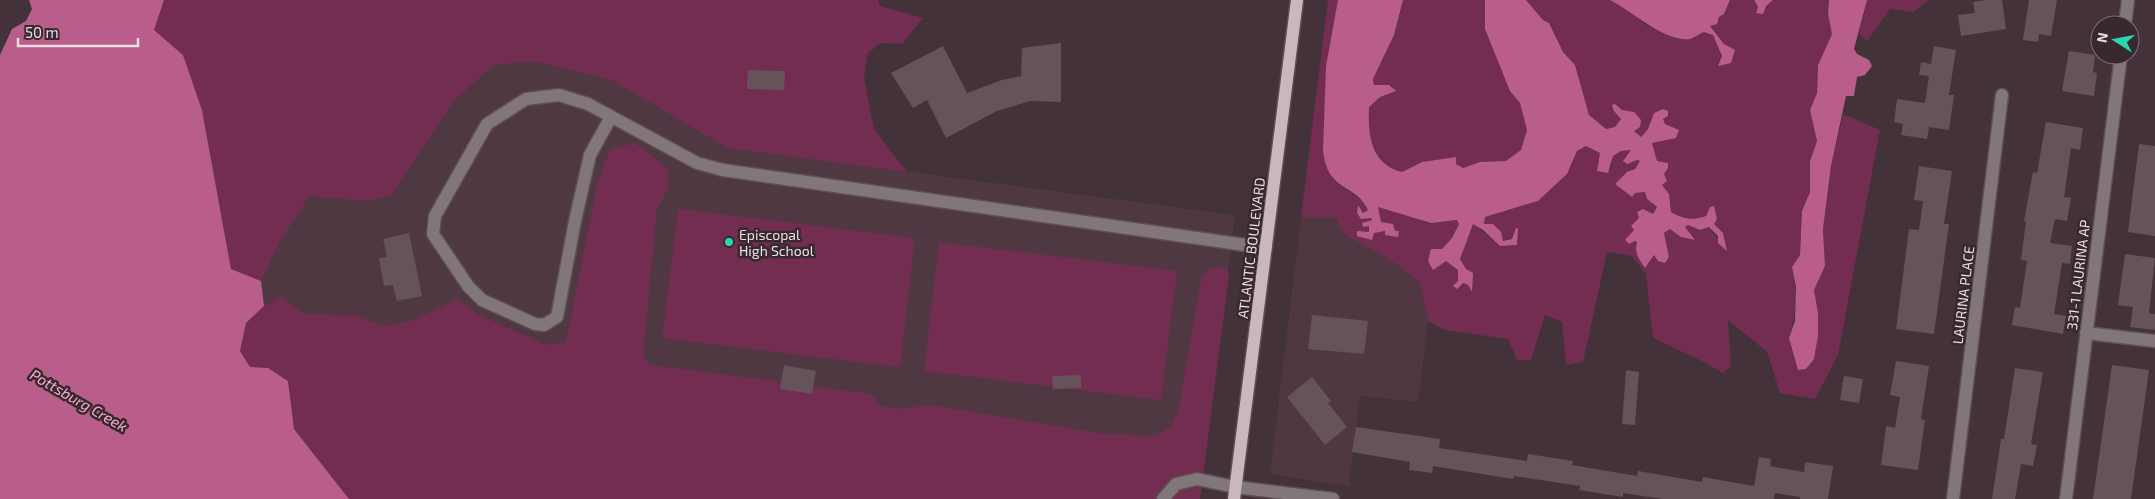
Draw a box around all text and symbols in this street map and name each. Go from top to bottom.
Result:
scale bar [18,15,138,47]
north arrow [2090,15,2140,65]
text: 50 m [25,23,59,41]
text: N [2092,31,2111,44]
street label: ATLANTIC BOULEVARD [1234,177,1268,319]
street label: 331-1 LAURINA AP [2063,219,2093,331]
place label: Episcopal High School [739,226,815,259]
marker: Episcopal High School [723,236,735,248]
street label: LAURINA PLACE [1949,245,1977,345]
water label: Pottsburg Creek [27,365,131,435]

